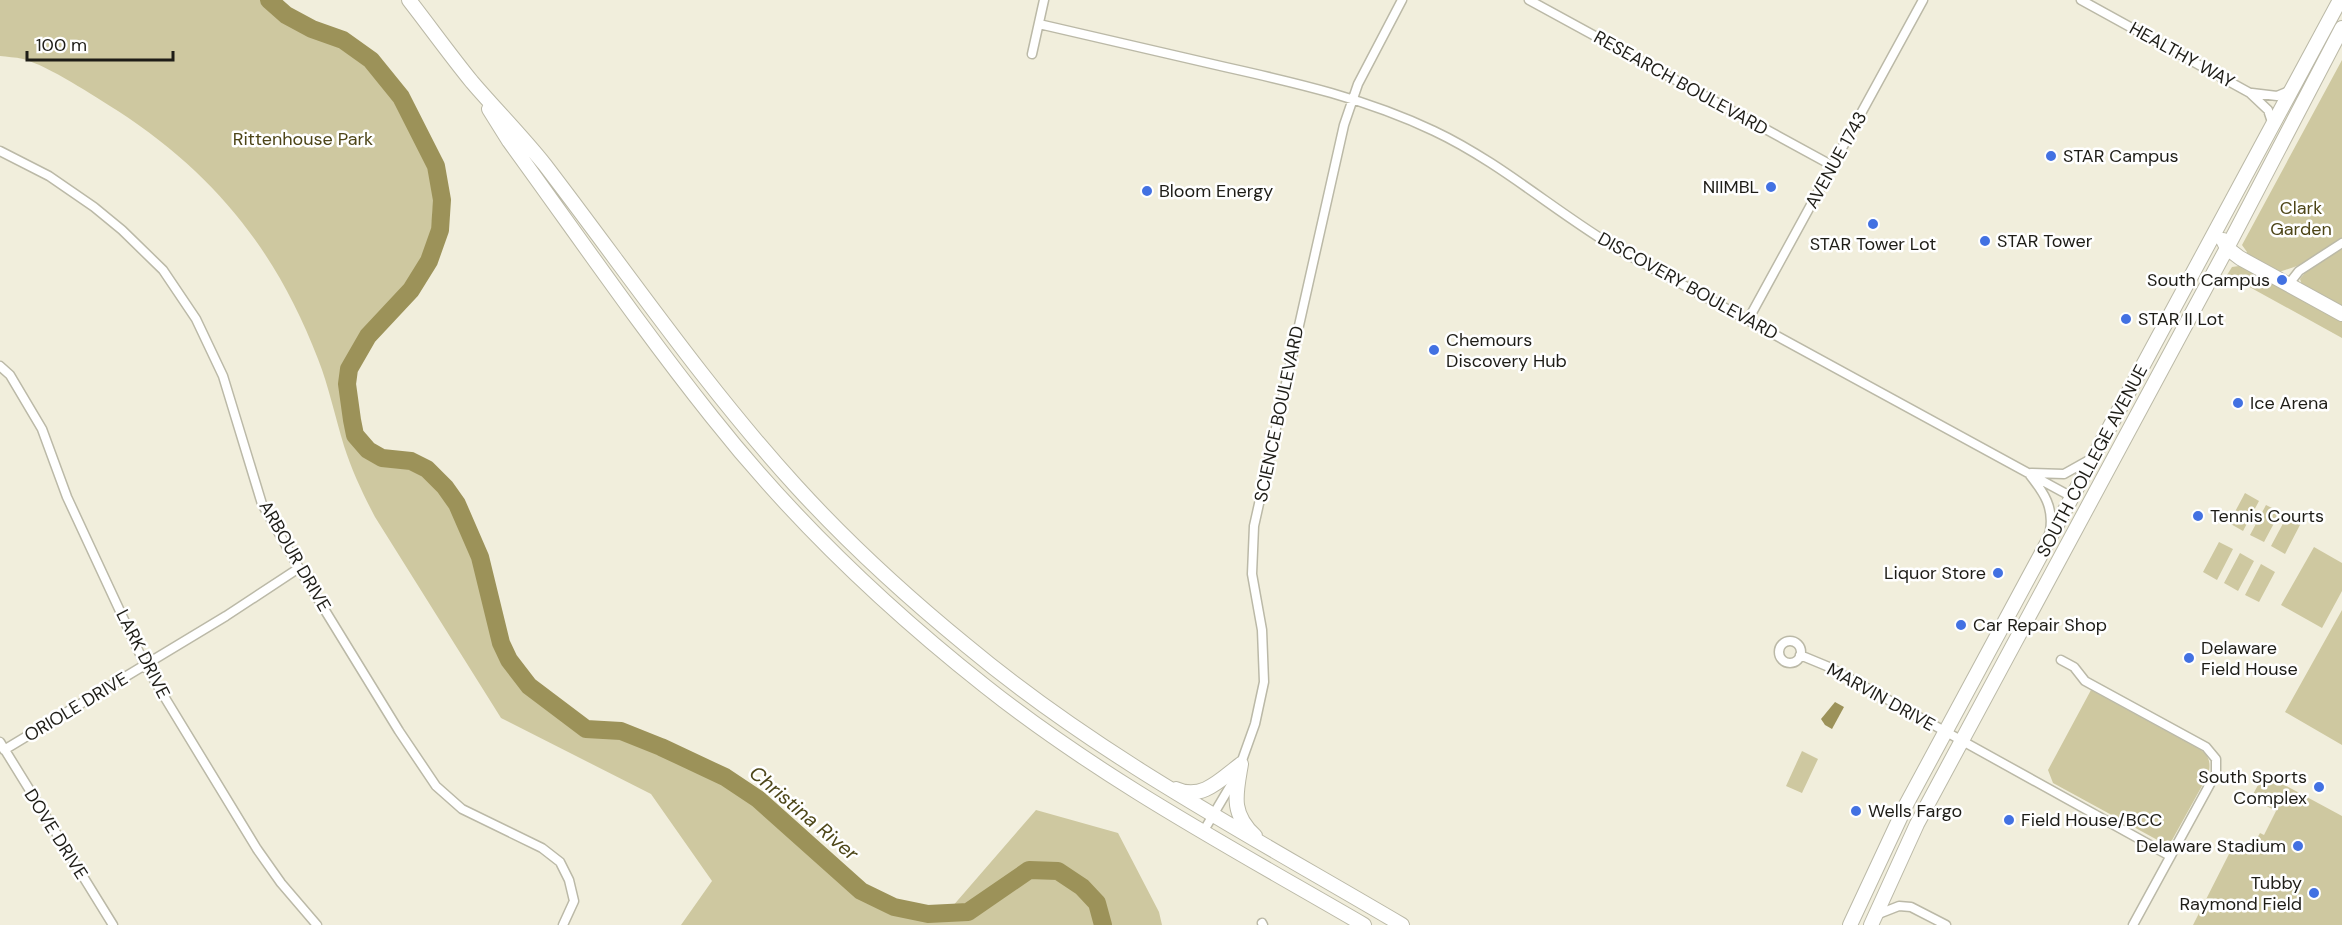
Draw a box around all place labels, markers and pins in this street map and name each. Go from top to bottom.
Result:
place label: STAR Campus [2063,144,2179,168]
marker: STAR Campus [2044,149,2058,163]
place label: NIIMBL [1703,175,1759,199]
place label: Bloom Energy [1159,179,1273,203]
marker: NIIMBL [1764,180,1778,194]
marker: Bloom Energy [1140,184,1154,198]
marker: STAR Tower Lot [1866,217,1880,231]
place label: STAR Tower [1997,229,2093,253]
place label: STAR Tower Lot [1810,232,1936,256]
marker: STAR Tower [1978,234,1992,248]
place label: South Campus [2147,268,2270,292]
marker: South Campus [2275,273,2289,287]
place label: STAR II Lot [2138,307,2224,331]
marker: STAR II Lot [2119,312,2133,326]
place label: Chemours Discovery Hub [1446,328,1567,373]
marker: Chemours Discovery Hub [1427,343,1441,357]
place label: Ice Arena [2250,391,2328,415]
marker: Ice Arena [2231,396,2245,410]
place label: Tennis Courts [2210,504,2324,528]
marker: Tennis Courts [2191,509,2205,523]
place label: Liquor Store [1884,561,1986,585]
marker: Liquor Store [1991,566,2005,580]
place label: Car Repair Shop [1973,613,2107,637]
marker: Car Repair Shop [1954,618,1968,632]
place label: Delaware Field House [2201,636,2298,681]
marker: Delaware Field House [2182,651,2196,665]
place label: South Sports Complex [2198,765,2307,810]
marker: South Sports Complex [2312,780,2326,794]
place label: Wells Fargo [1868,799,1962,823]
marker: Wells Fargo [1849,804,1863,818]
place label: Field House/BCC [2021,808,2163,832]
marker: Field House/BCC [2002,813,2016,827]
place label: Delaware Stadium [2136,834,2286,858]
marker: Delaware Stadium [2291,839,2305,853]
place label: Tubby Raymond Field [2179,871,2302,916]
marker: Tubby Raymond Field [2307,886,2321,900]

